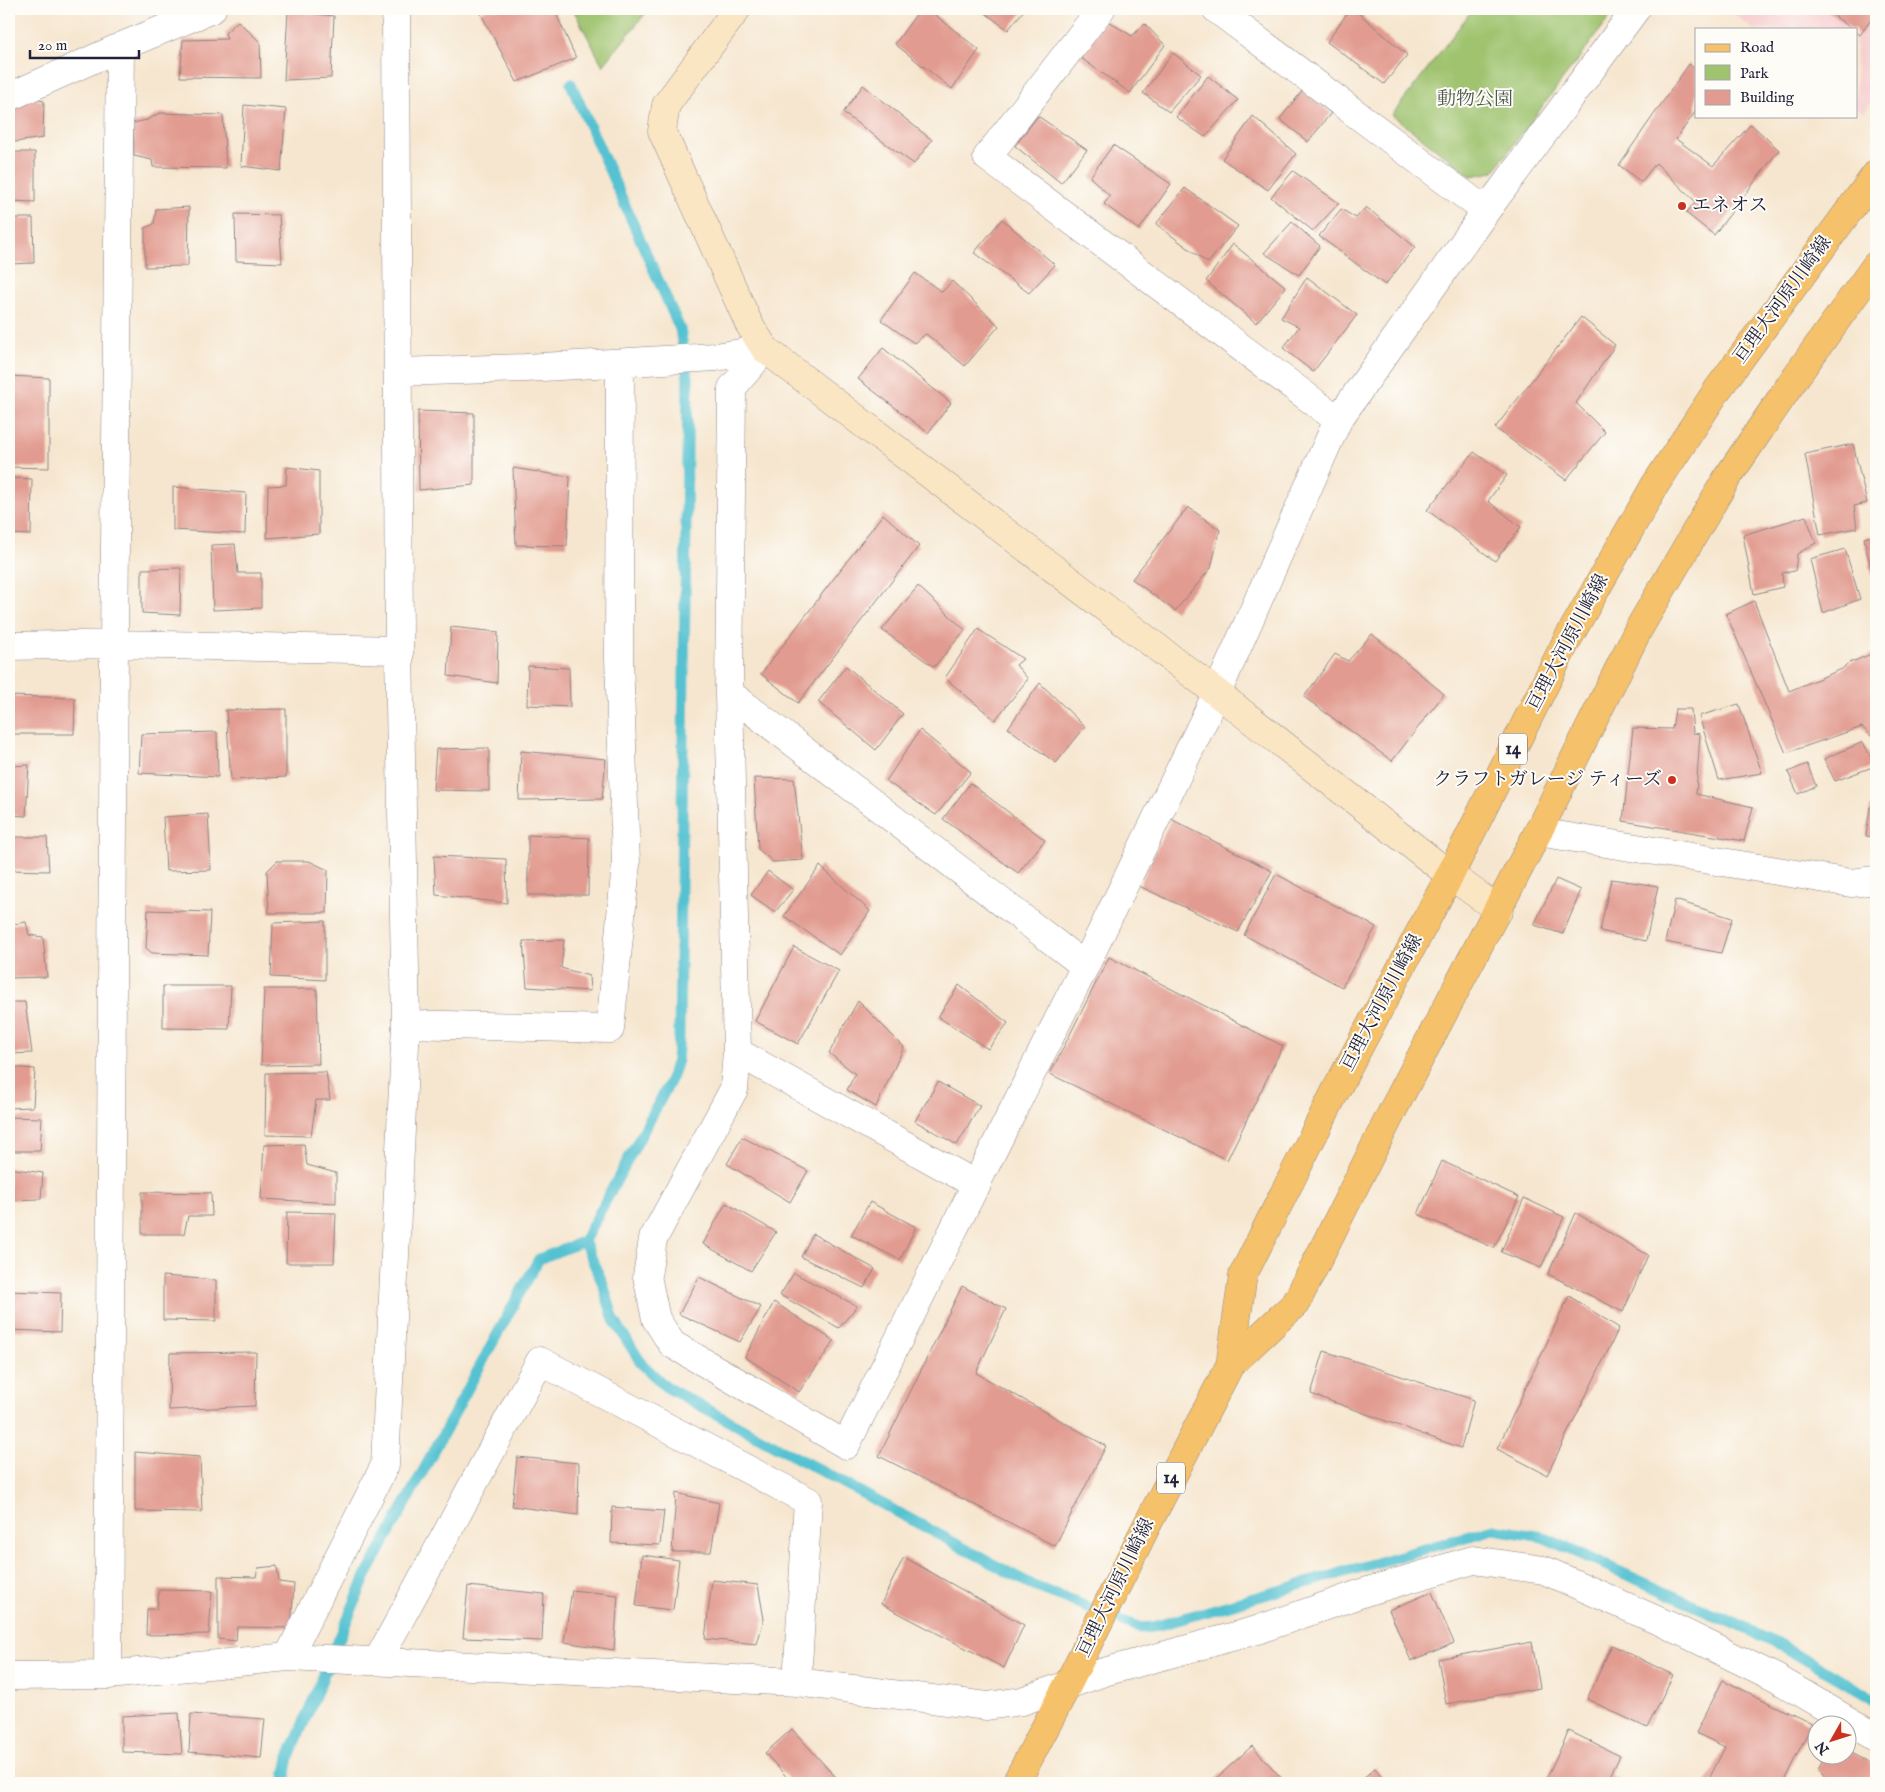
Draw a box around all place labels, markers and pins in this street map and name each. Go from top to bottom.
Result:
place label: エネオス [1692,194,1768,218]
marker: エネオス [1676,200,1688,212]
place label: クラフトガレージ ティーズ [1433,768,1662,792]
marker: クラフトガレージ ティーズ [1666,774,1678,786]

